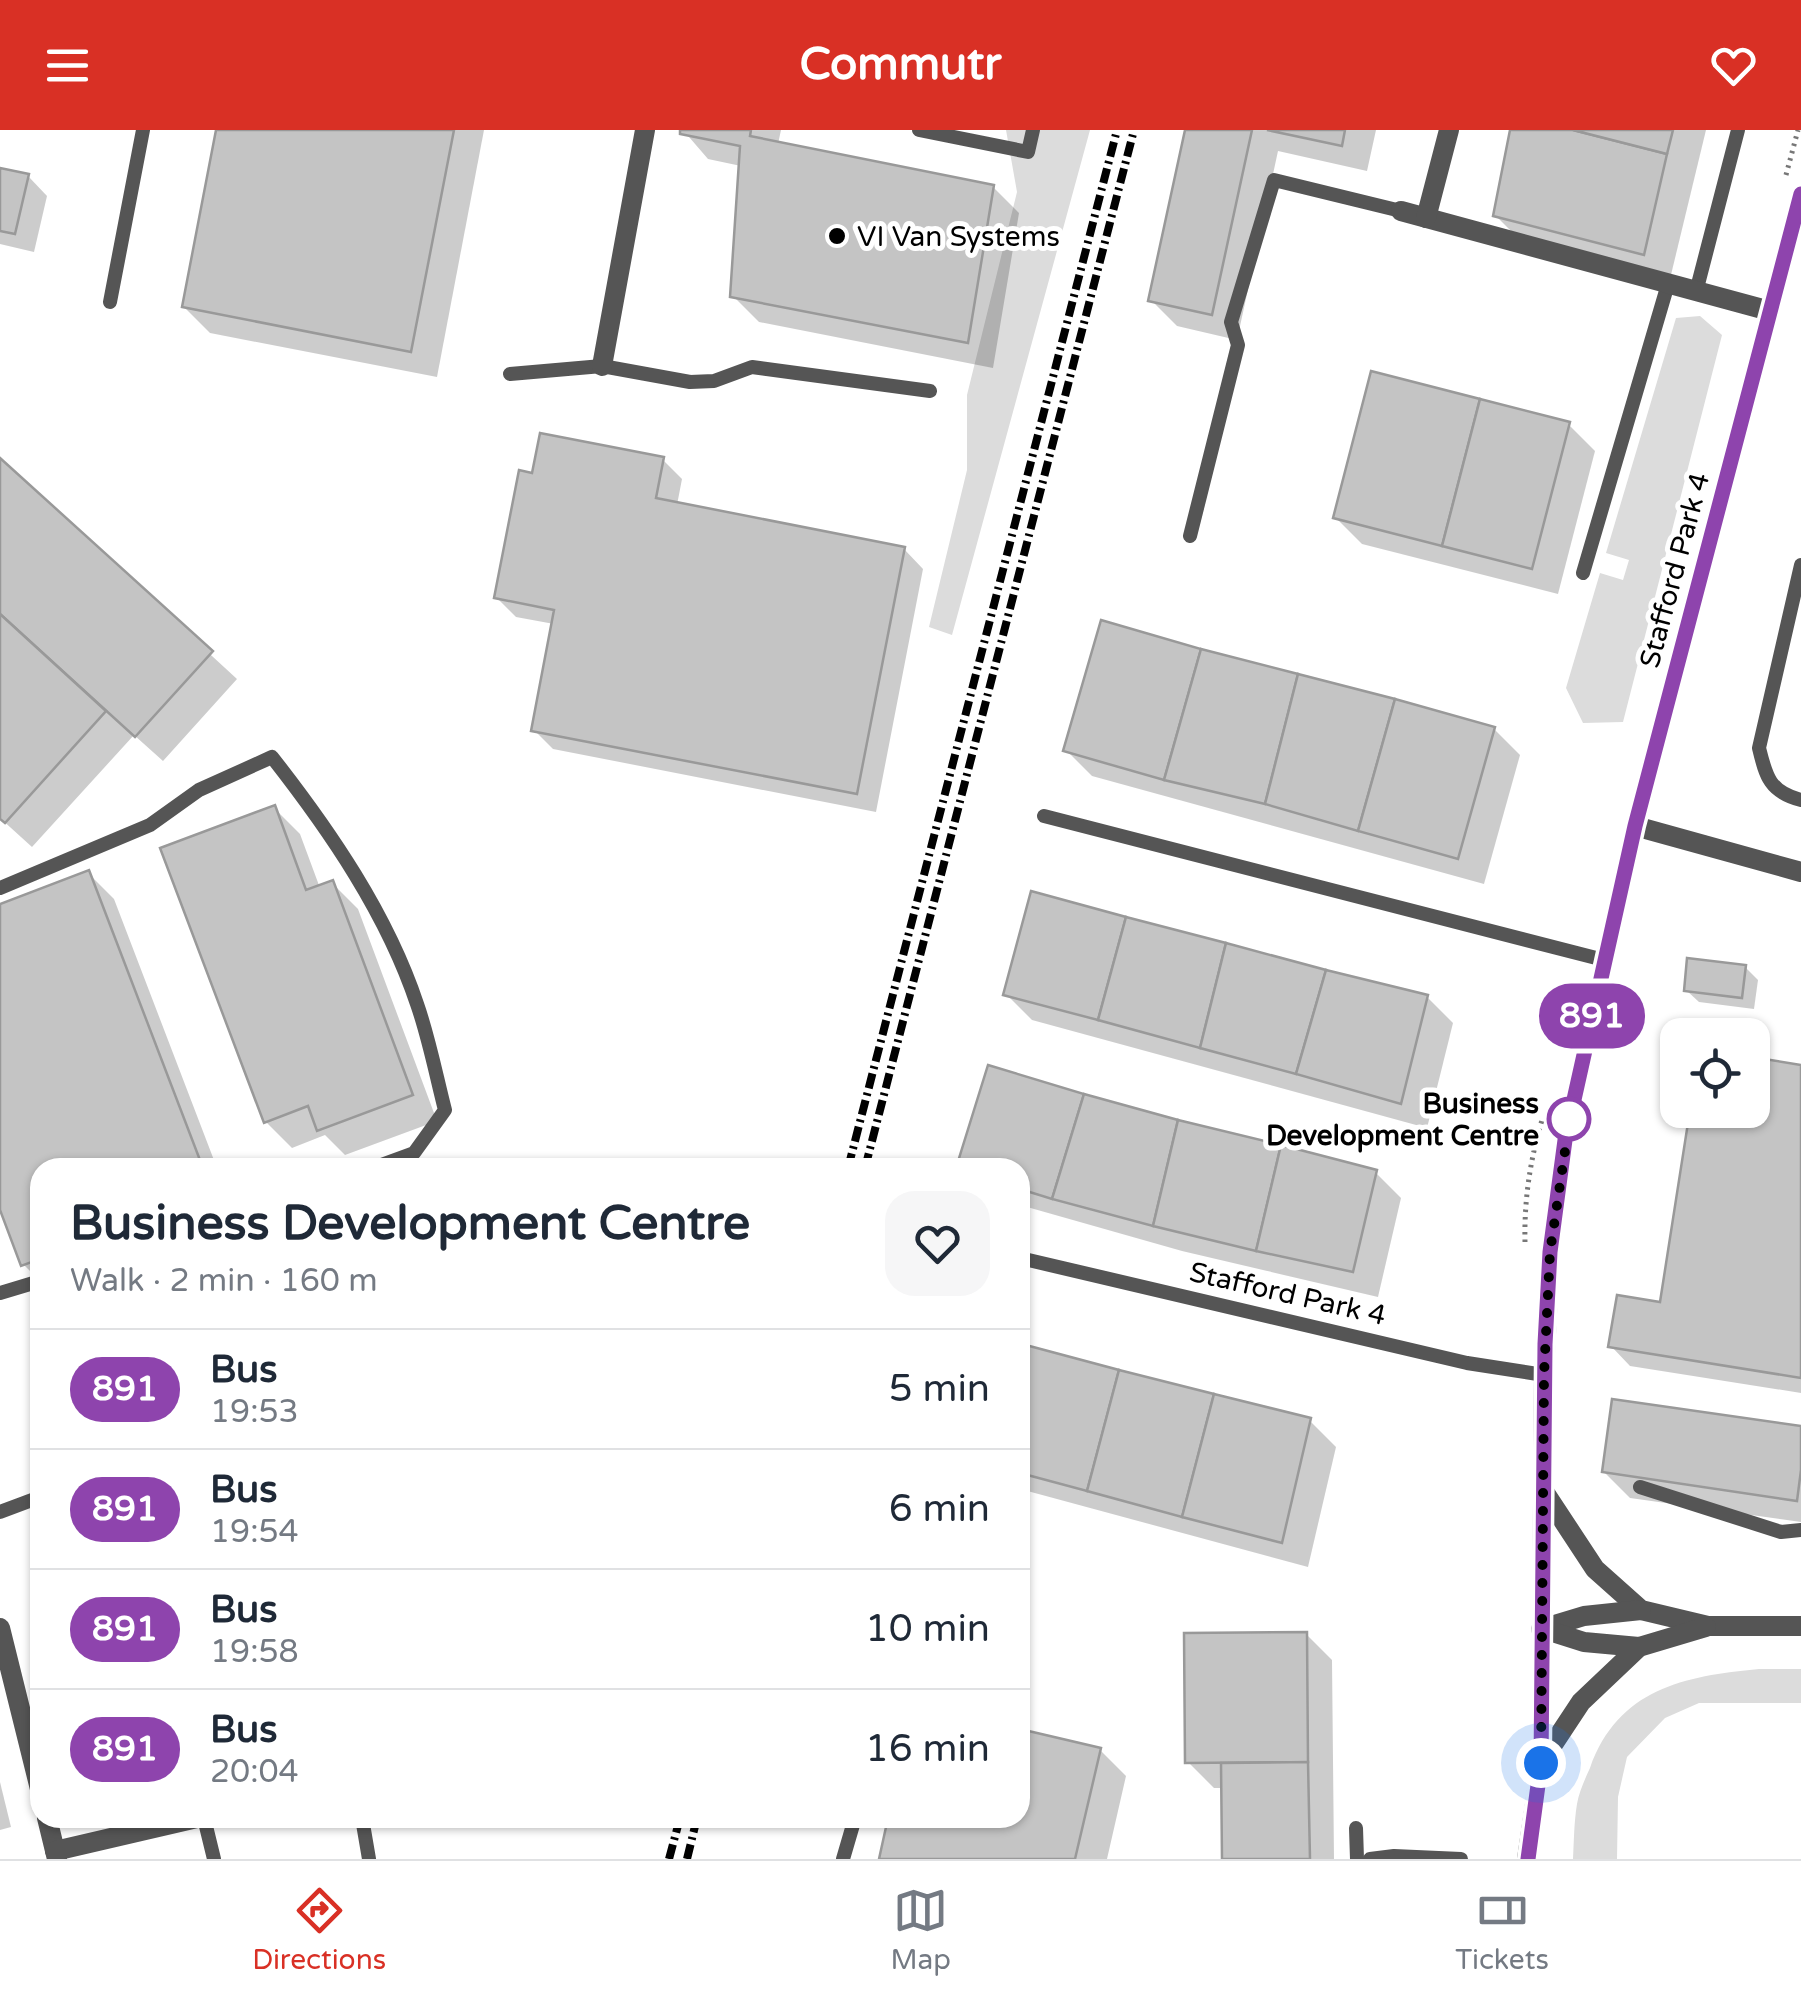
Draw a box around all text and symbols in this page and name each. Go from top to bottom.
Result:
icon: menu [40,38,95,93]
text: Commutr [799,38,1002,92]
icon: heart [1706,38,1761,93]
place label: VI Van Systems [857,220,1060,254]
marker: VI Van Systems [826,225,848,247]
street label: Stafford Park 4 [1633,469,1717,672]
line badge: 891 [1534,984,1650,1048]
text: 891 [1559,995,1625,1037]
map controls [1660,1018,1770,1128]
button: locate [1660,1018,1770,1128]
place label: Business Development Centre [1266,1087,1539,1153]
marker: Business Development Centre [1548,1098,1590,1140]
button: heart [885,1191,990,1296]
text: Business Development Centre [70,1195,750,1253]
street label: Stafford Park 4 [1186,1255,1389,1333]
text: Walk · 2 min · 160 m [70,1262,378,1300]
text: Bus [210,1347,277,1393]
text: 5 min [889,1366,990,1412]
text: 891 [92,1368,158,1410]
text: 19:53 [210,1393,299,1431]
text: Bus [210,1467,277,1513]
text: 6 min [889,1486,990,1532]
text: 891 [92,1488,158,1530]
text: 19:54 [210,1513,299,1551]
text: Bus [210,1587,277,1633]
text: 10 min [865,1606,990,1652]
text: 891 [92,1608,158,1650]
text: 19:58 [210,1633,299,1671]
text: Bus [210,1707,277,1753]
text: 16 min [865,1726,990,1772]
text: 891 [92,1728,158,1770]
your location [1516,1738,1566,1788]
text: 20:04 [210,1753,299,1791]
tab: Directions [252,1883,386,1977]
tab: Map [890,1883,951,1977]
tab: Tickets [1455,1883,1549,1977]

